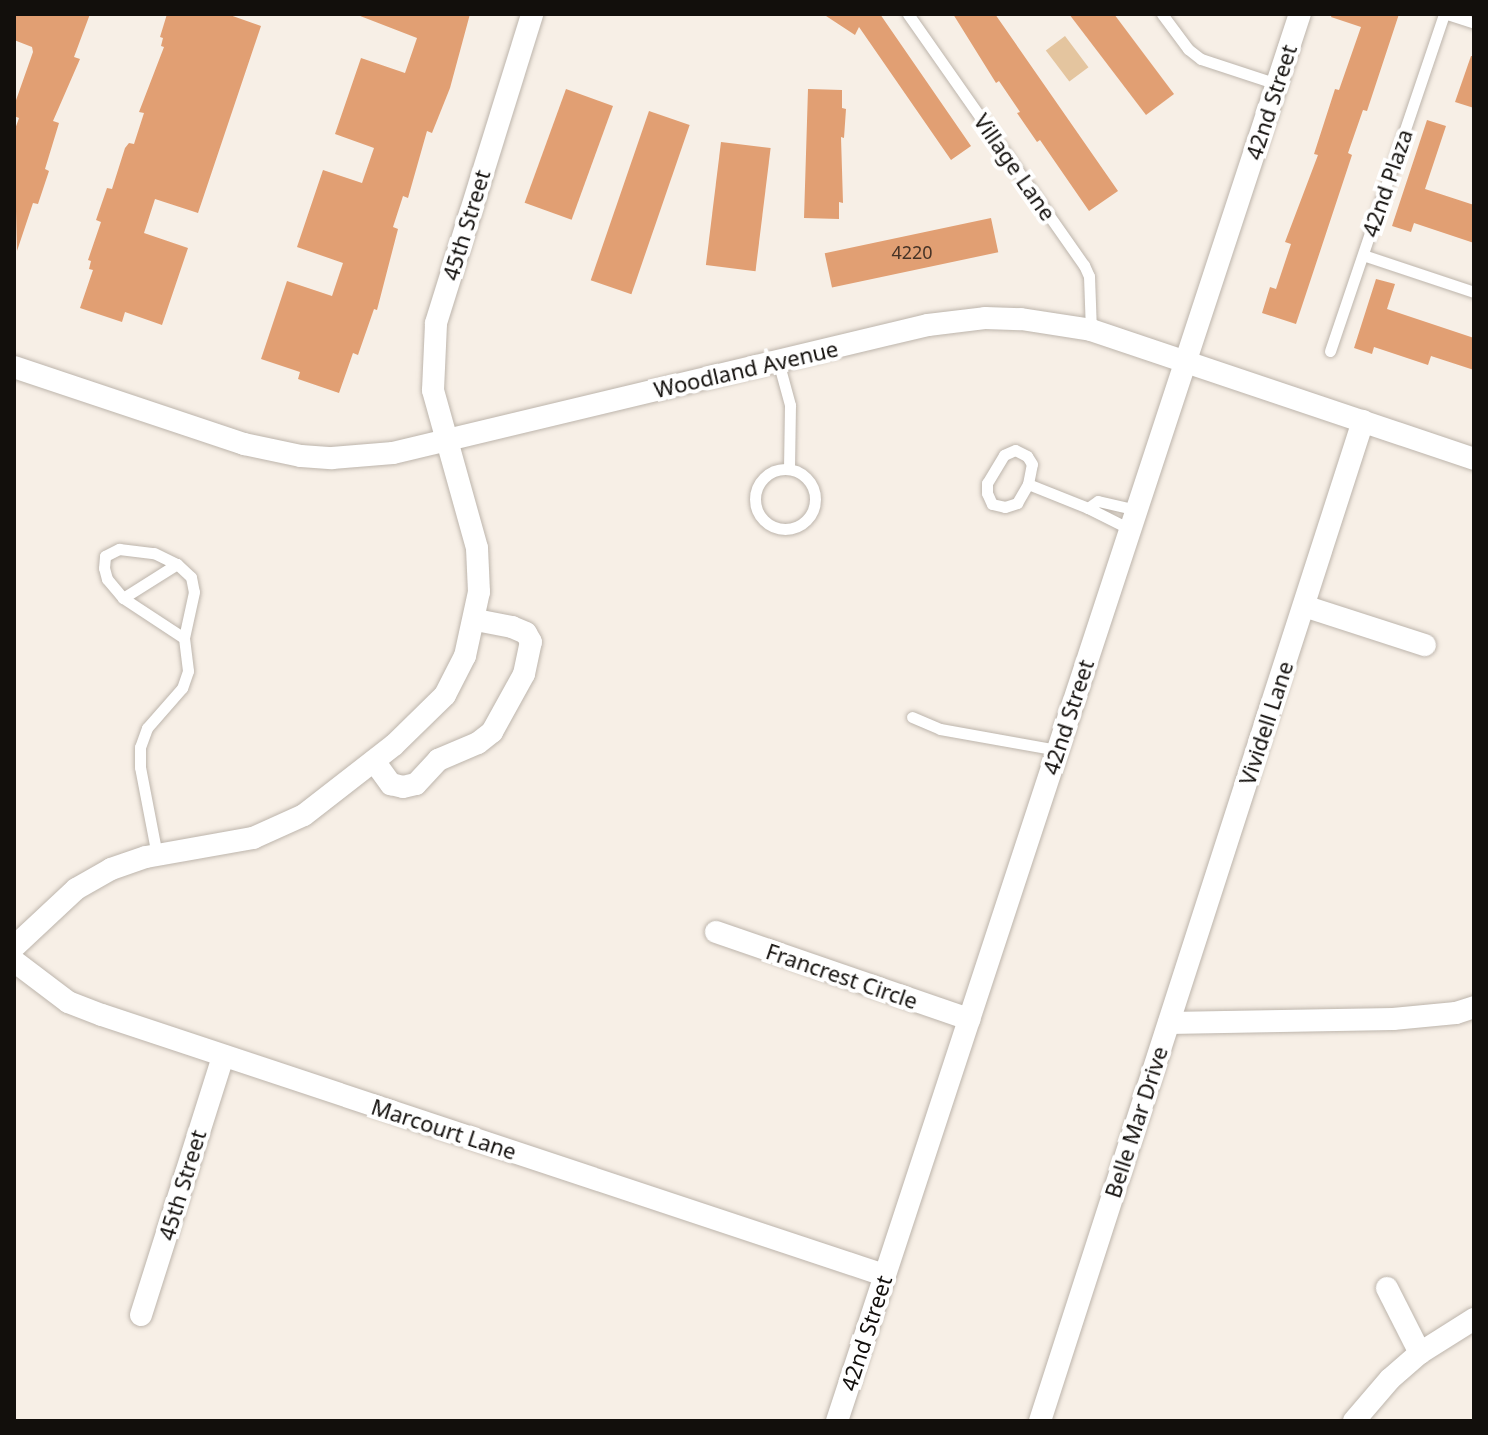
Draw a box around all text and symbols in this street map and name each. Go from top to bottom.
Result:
street label: 42nd Street [1240,41,1302,163]
street label: Village Lane [969,109,1061,225]
street label: 42nd Plaza [1356,126,1418,240]
street label: 45th Street [437,167,495,283]
house number: 4220 [891,241,933,263]
street label: Woodland Avenue [651,335,841,403]
street label: 42nd Street [1037,656,1099,778]
street label: Vividell Lane [1234,658,1298,788]
street label: Francrest Circle [763,938,921,1014]
street label: Belle Mar Drive [1099,1043,1173,1201]
street label: Marcourt Lane [368,1093,520,1165]
street label: 45th Street [153,1127,211,1243]
street label: 42nd Street [835,1272,897,1394]

